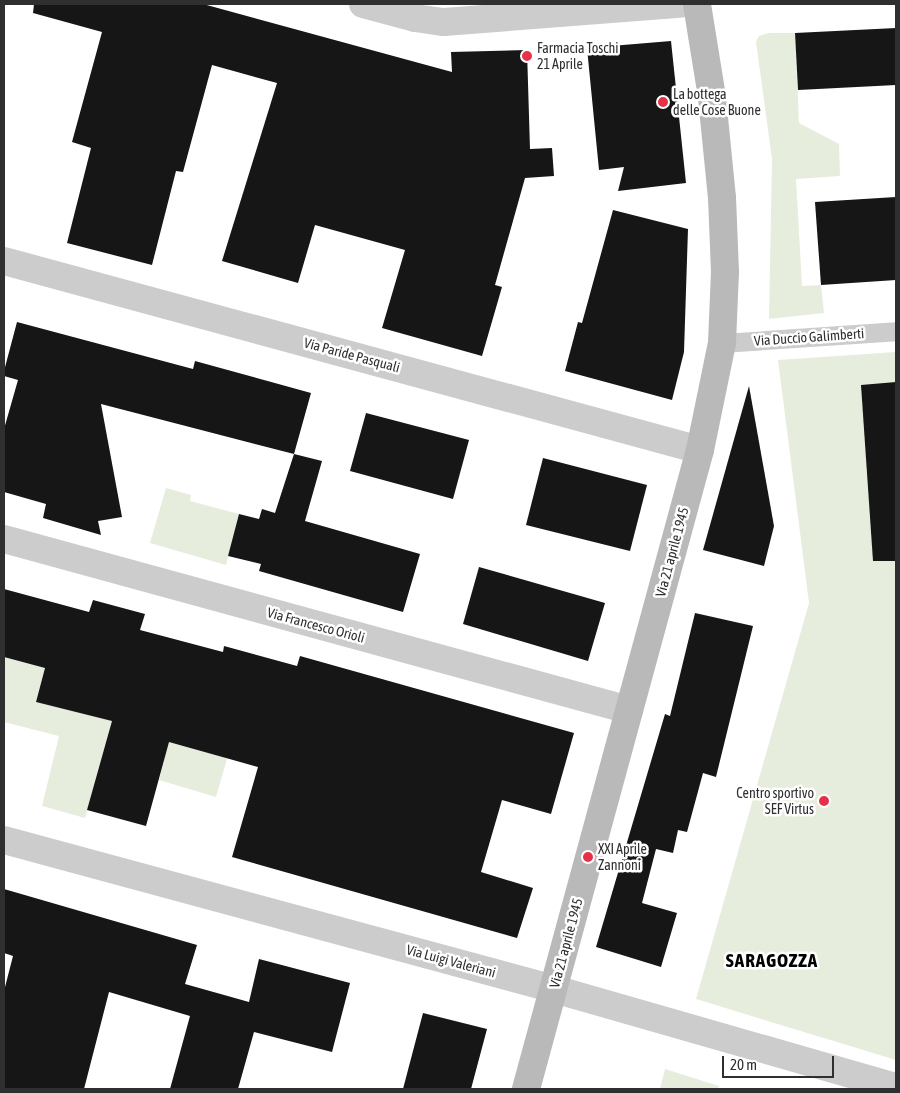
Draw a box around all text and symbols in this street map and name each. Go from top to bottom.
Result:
place label: Farmacia Toschi 21 Aprile [537,40,618,72]
marker: Farmacia Toschi 21 Aprile [521,50,533,62]
place label: La bottega delle Cose Buone [673,86,761,118]
marker: La bottega delle Cose Buone [657,96,669,108]
street label: Via Duccio Galimberti [753,325,865,349]
street label: Via Paride Pasquali [302,334,402,376]
street label: Via 21 aprile 1945 [652,505,692,599]
street label: Via Francesco Orioli [265,604,367,646]
place label: Centro sportivo SEF Virtus [736,785,814,818]
marker: Centro sportivo SEF Virtus [818,795,830,807]
place label: XXI Aprile Zannoni [598,841,647,874]
marker: XXI Aprile Zannoni [582,851,594,863]
street label: Via 21 aprile 1945 [546,896,586,990]
street label: Via Luigi Valeriani [404,941,498,981]
district label: SARAGOZZA [725,950,819,972]
scale bar [725,1046,838,1078]
text: 20 m [730,1056,757,1073]

